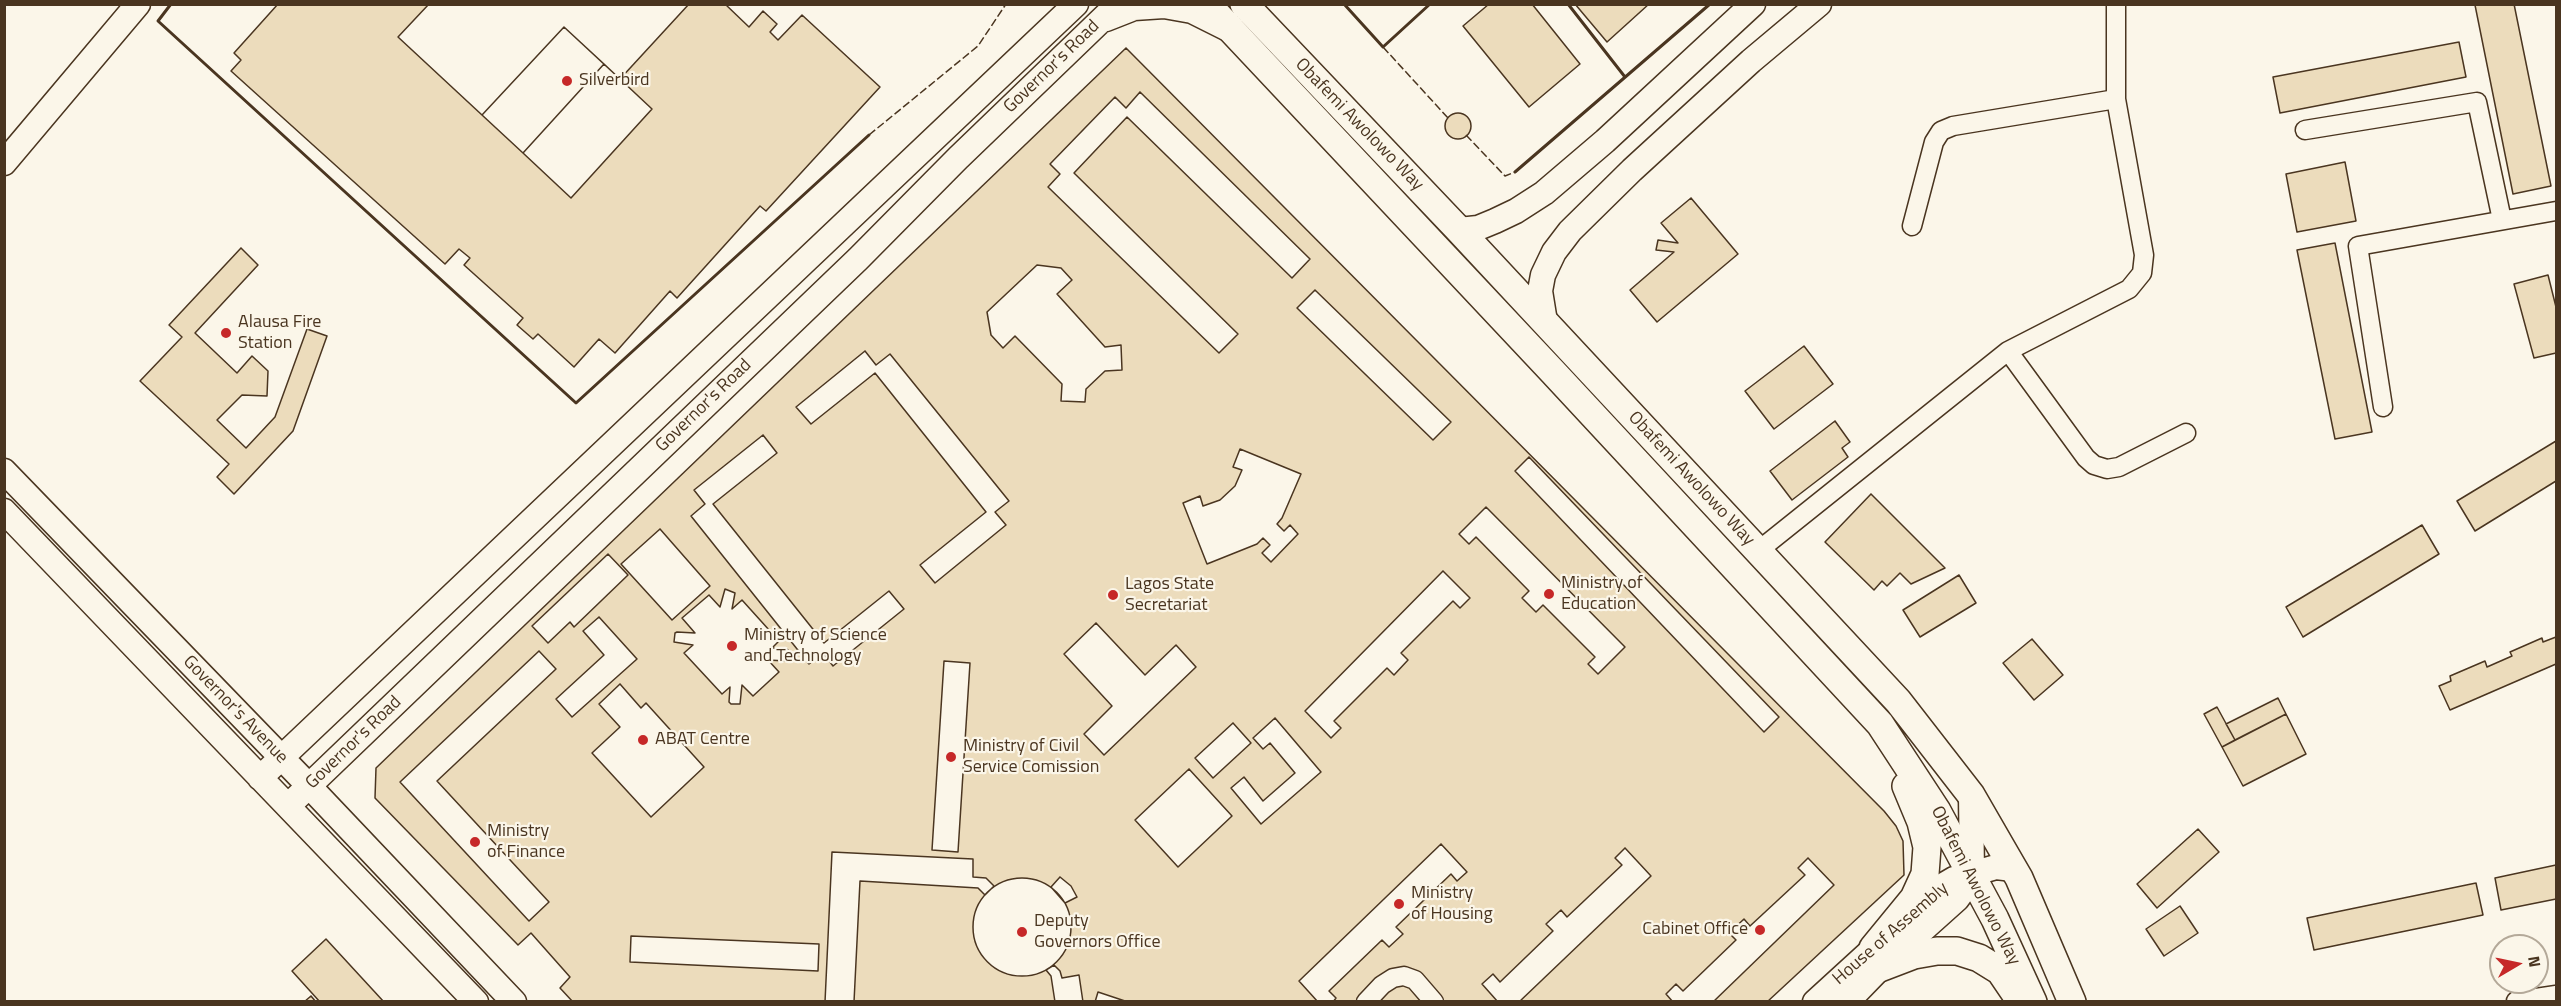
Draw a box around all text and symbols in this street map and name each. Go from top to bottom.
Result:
street label: Governor's Road [1000,16,1104,118]
street label: Obafemi Awolowo Way [1290,54,1428,196]
place label: Silverbird [579,70,650,92]
marker: Silverbird [560,74,574,88]
place label: Alausa Fire Station [238,312,321,354]
marker: Alausa Fire Station [219,326,233,340]
street label: Governor's Road [652,355,756,457]
street label: Obafemi Awolowo Way [1623,407,1759,551]
place label: Ministry of Education [1561,573,1643,616]
place label: Lagos State Secretariat [1125,574,1214,616]
marker: Ministry of Education [1542,587,1556,601]
marker: Lagos State Secretariat [1106,588,1120,602]
place label: Ministry of Science and Technology [744,625,887,668]
marker: Ministry of Science and Technology [725,639,739,653]
street label: Governor's Avenue [178,651,292,769]
street label: Governor's Road [302,692,406,794]
place label: ABAT Centre [655,729,750,751]
marker: ABAT Centre [636,733,650,747]
place label: Ministry of Civil Service Comission [963,736,1099,778]
marker: Ministry of Civil Service Comission [944,750,958,764]
street label: Obafemi Awolowo Way [1925,803,2025,969]
place label: Ministry of Finance [487,821,565,864]
marker: Ministry of Finance [468,835,482,849]
street label: House of Assembly [1829,878,1953,990]
place label: Ministry of Housing [1411,883,1493,926]
marker: Ministry of Housing [1392,897,1406,911]
place label: Deputy Governors Office [1034,911,1161,954]
place label: Cabinet Office [1642,919,1748,941]
marker: Cabinet Office [1753,923,1767,937]
marker: Deputy Governors Office [1015,925,1029,939]
north arrow [2489,934,2549,994]
text: N [2522,954,2548,969]

